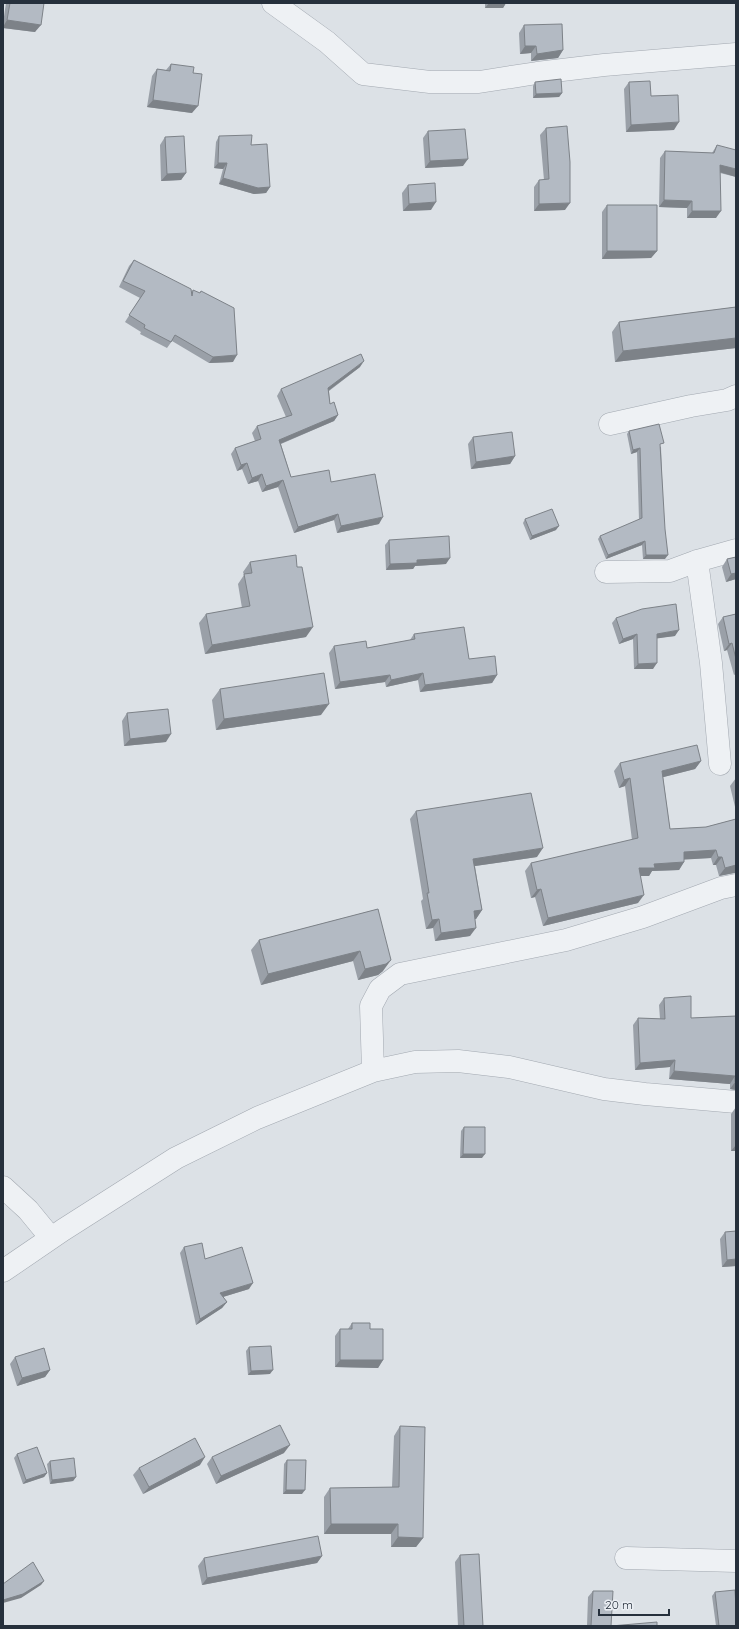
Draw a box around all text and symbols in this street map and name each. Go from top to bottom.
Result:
scale bar [599,1591,669,1617]
text: 20 m [605,1597,633,1612]

